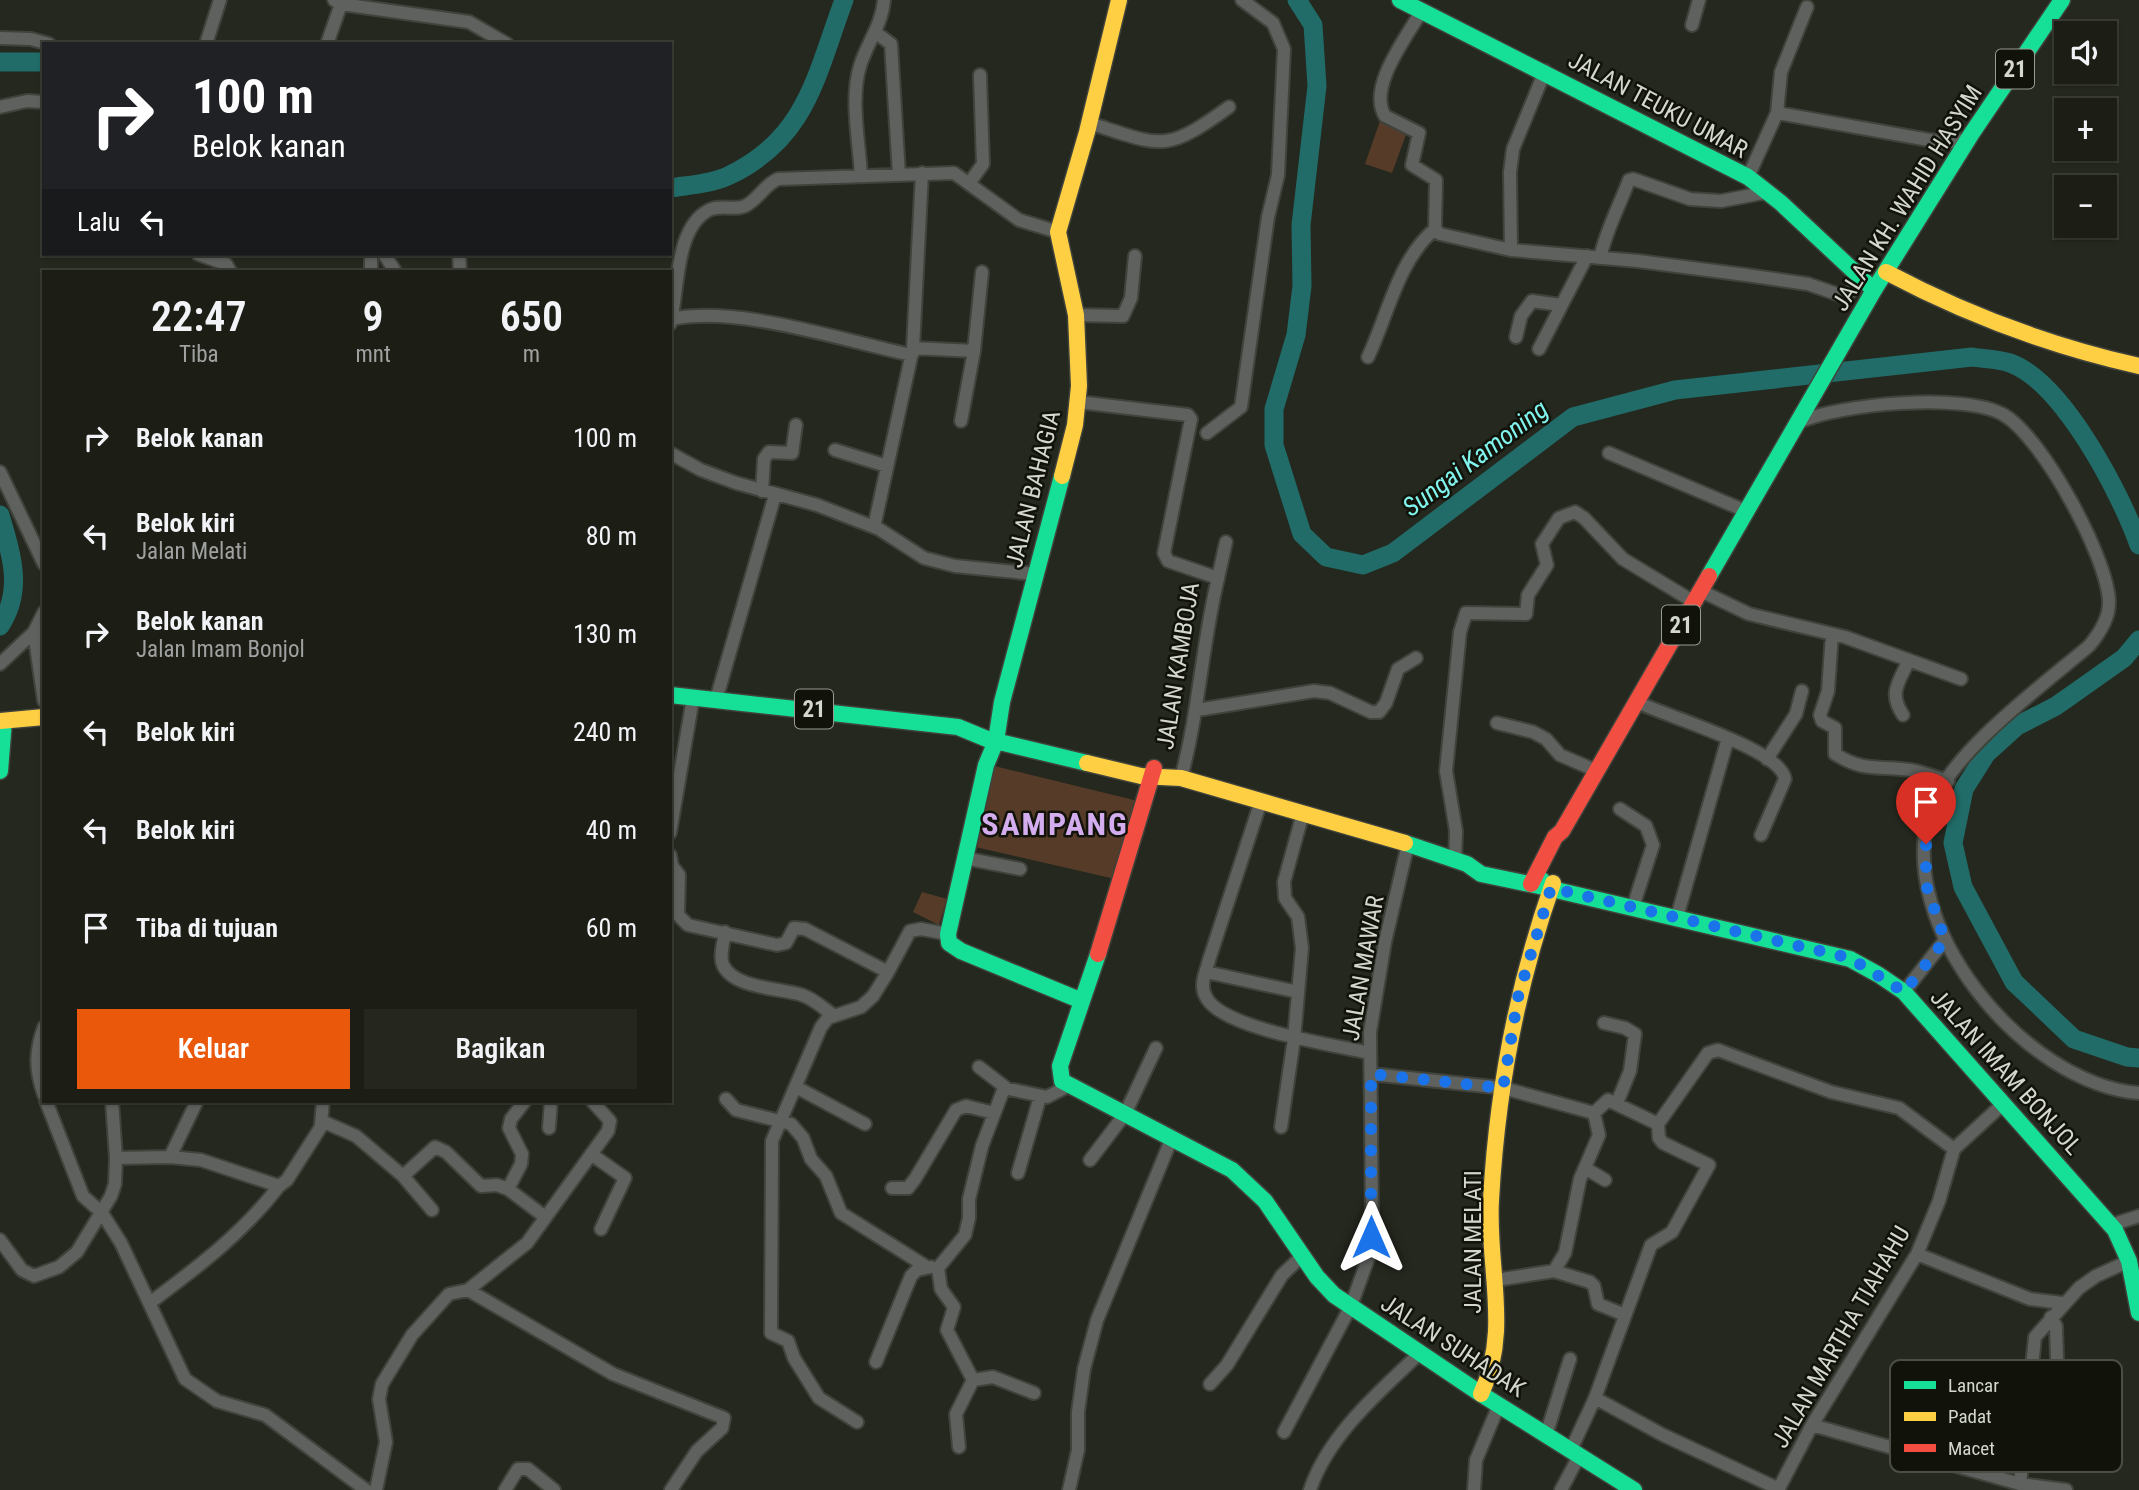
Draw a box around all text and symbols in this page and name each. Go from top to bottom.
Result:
map controls [2054,21,2117,238]
button: sound [2054,21,2117,84]
street label: JALAN TEUKU UMAR [1564,46,1753,164]
road number: 21 [1996,50,2034,88]
text: 100 m [192,68,314,125]
icon: right [77,70,168,161]
street label: JALAN KH. WAHID HASYIM [1826,80,1988,316]
button: + [2054,98,2117,161]
text: Belok kanan [192,127,346,165]
button: − [2054,175,2117,238]
icon: left [134,203,172,241]
text: Lalu [77,207,120,237]
text: 22:47 [151,292,247,341]
text: 9 [363,292,384,341]
text: 650 [500,292,563,341]
text: Tiba [179,341,219,368]
text: mnt [355,341,391,368]
text: m [523,341,540,368]
water label: Sungai Kamoning [1397,394,1553,522]
street label: JALAN BAHAGIA [1000,407,1066,571]
icon: right [77,419,115,457]
text: Belok kanan [136,423,263,453]
text: 100 m [573,423,637,453]
text: Belok kiri [136,508,235,538]
icon: left [77,517,115,555]
text: 80 m [586,521,637,551]
text: Jalan Melati [136,538,247,565]
street label: JALAN KAMBOJA [1151,580,1205,752]
text: Belok kanan [136,606,263,636]
road number: 21 [1662,606,1700,645]
icon: right [77,615,115,653]
text: 130 m [573,619,637,649]
text: Jalan Imam Bonjol [136,636,305,663]
road number: 21 [795,690,833,729]
icon: left [77,713,115,751]
text: Belok kiri [136,717,235,747]
text: 240 m [573,717,637,747]
pin [1896,772,1956,844]
icon: arrive [1907,783,1945,821]
district label: SAMPANG [981,805,1129,843]
icon: left [77,811,115,849]
text: Belok kiri [136,815,235,845]
text: 40 m [586,815,637,845]
street label: JALAN MAWAR [1336,893,1390,1043]
icon: arrive [77,909,115,947]
text: Tiba di tujuan [136,913,278,943]
text: 60 m [586,913,637,943]
street label: JALAN IMAM BONJOL [1924,984,2088,1160]
button: Keluar [77,1009,350,1089]
button: Bagikan [364,1009,637,1089]
street label: JALAN MELATI [1459,1170,1487,1314]
position arrow [1334,1200,1408,1274]
street label: JALAN MARTHA TIAHAHU [1766,1221,1916,1453]
street label: JALAN SUHADAK [1376,1289,1530,1403]
legend [1890,1360,2122,1472]
text: Lancar [1948,1374,1999,1397]
text: Padat [1948,1405,1992,1428]
text: Macet [1948,1437,1995,1460]

